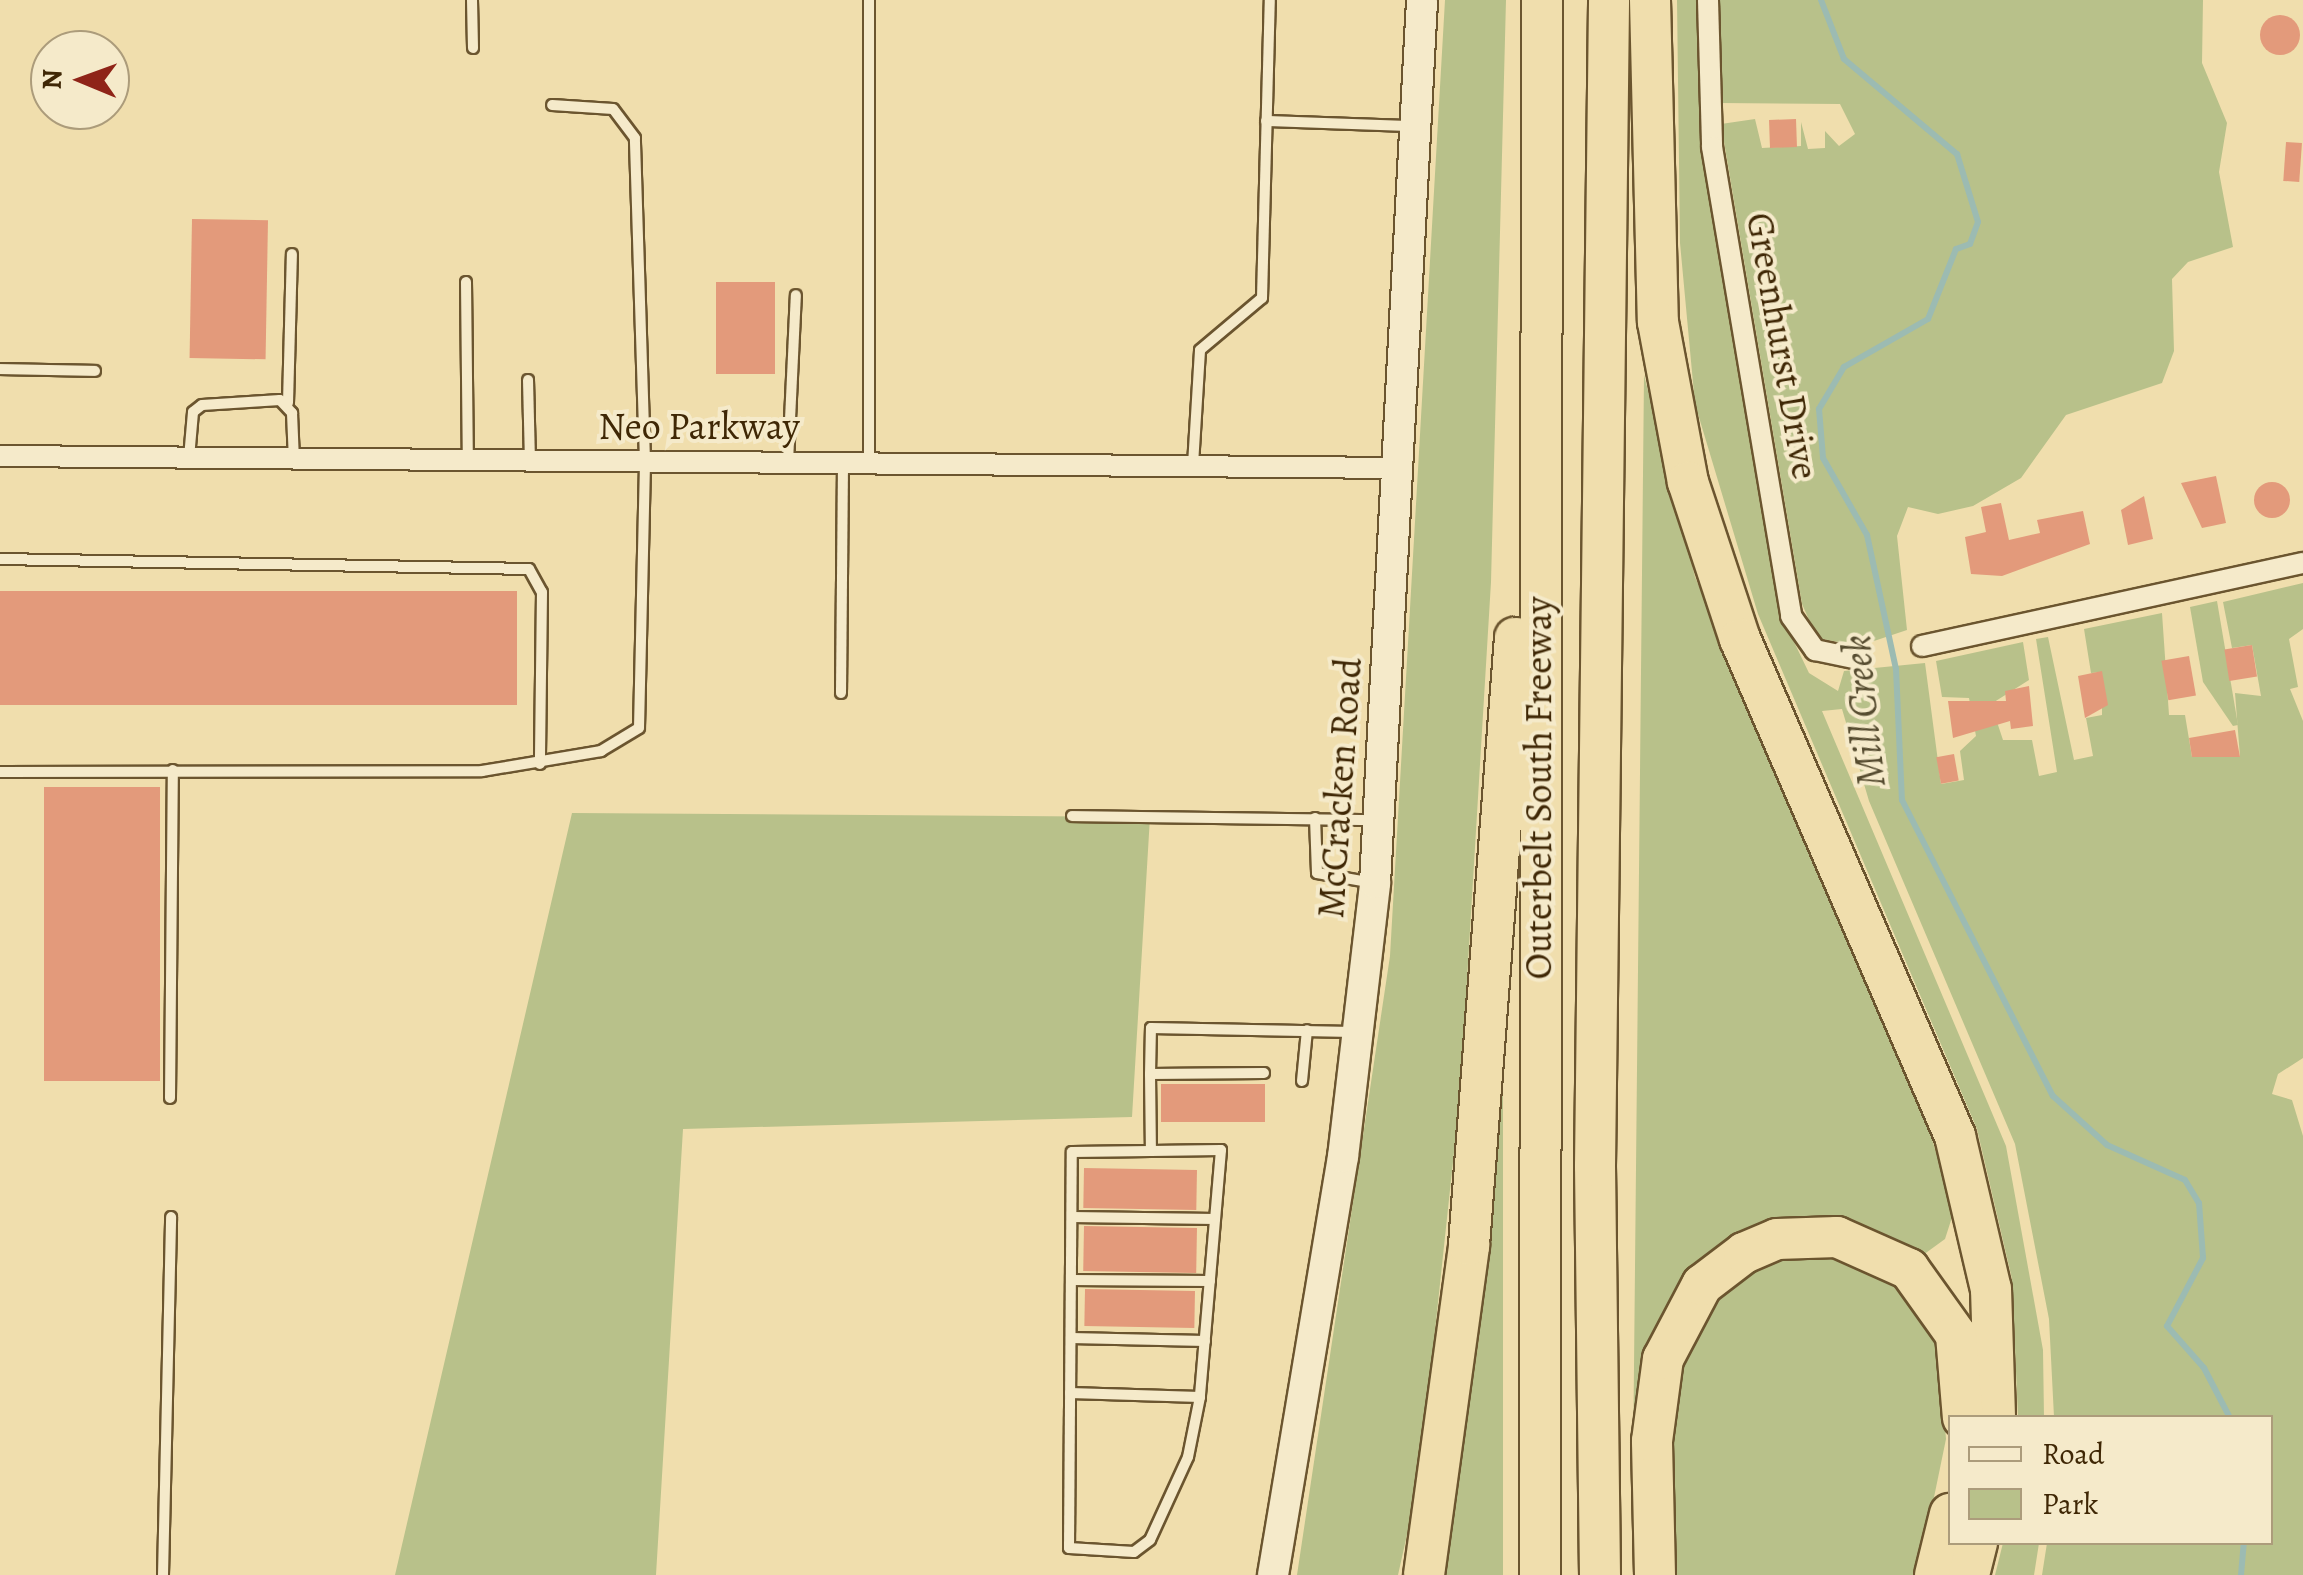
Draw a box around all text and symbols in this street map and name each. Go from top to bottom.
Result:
north arrow [30,30,130,130]
text: N [33,69,71,90]
street label: Greenhurst Drive [1736,209,1828,483]
street label: Neo Parkway [598,404,800,450]
street label: Outerbelt South Freeway [1516,597,1562,979]
water label: Mill Creek [1832,633,1896,789]
street label: McCracken Road [1308,656,1372,920]
legend [1948,1415,2273,1545]
text: Road [2042,1434,2104,1474]
text: Park [2042,1484,2098,1524]

